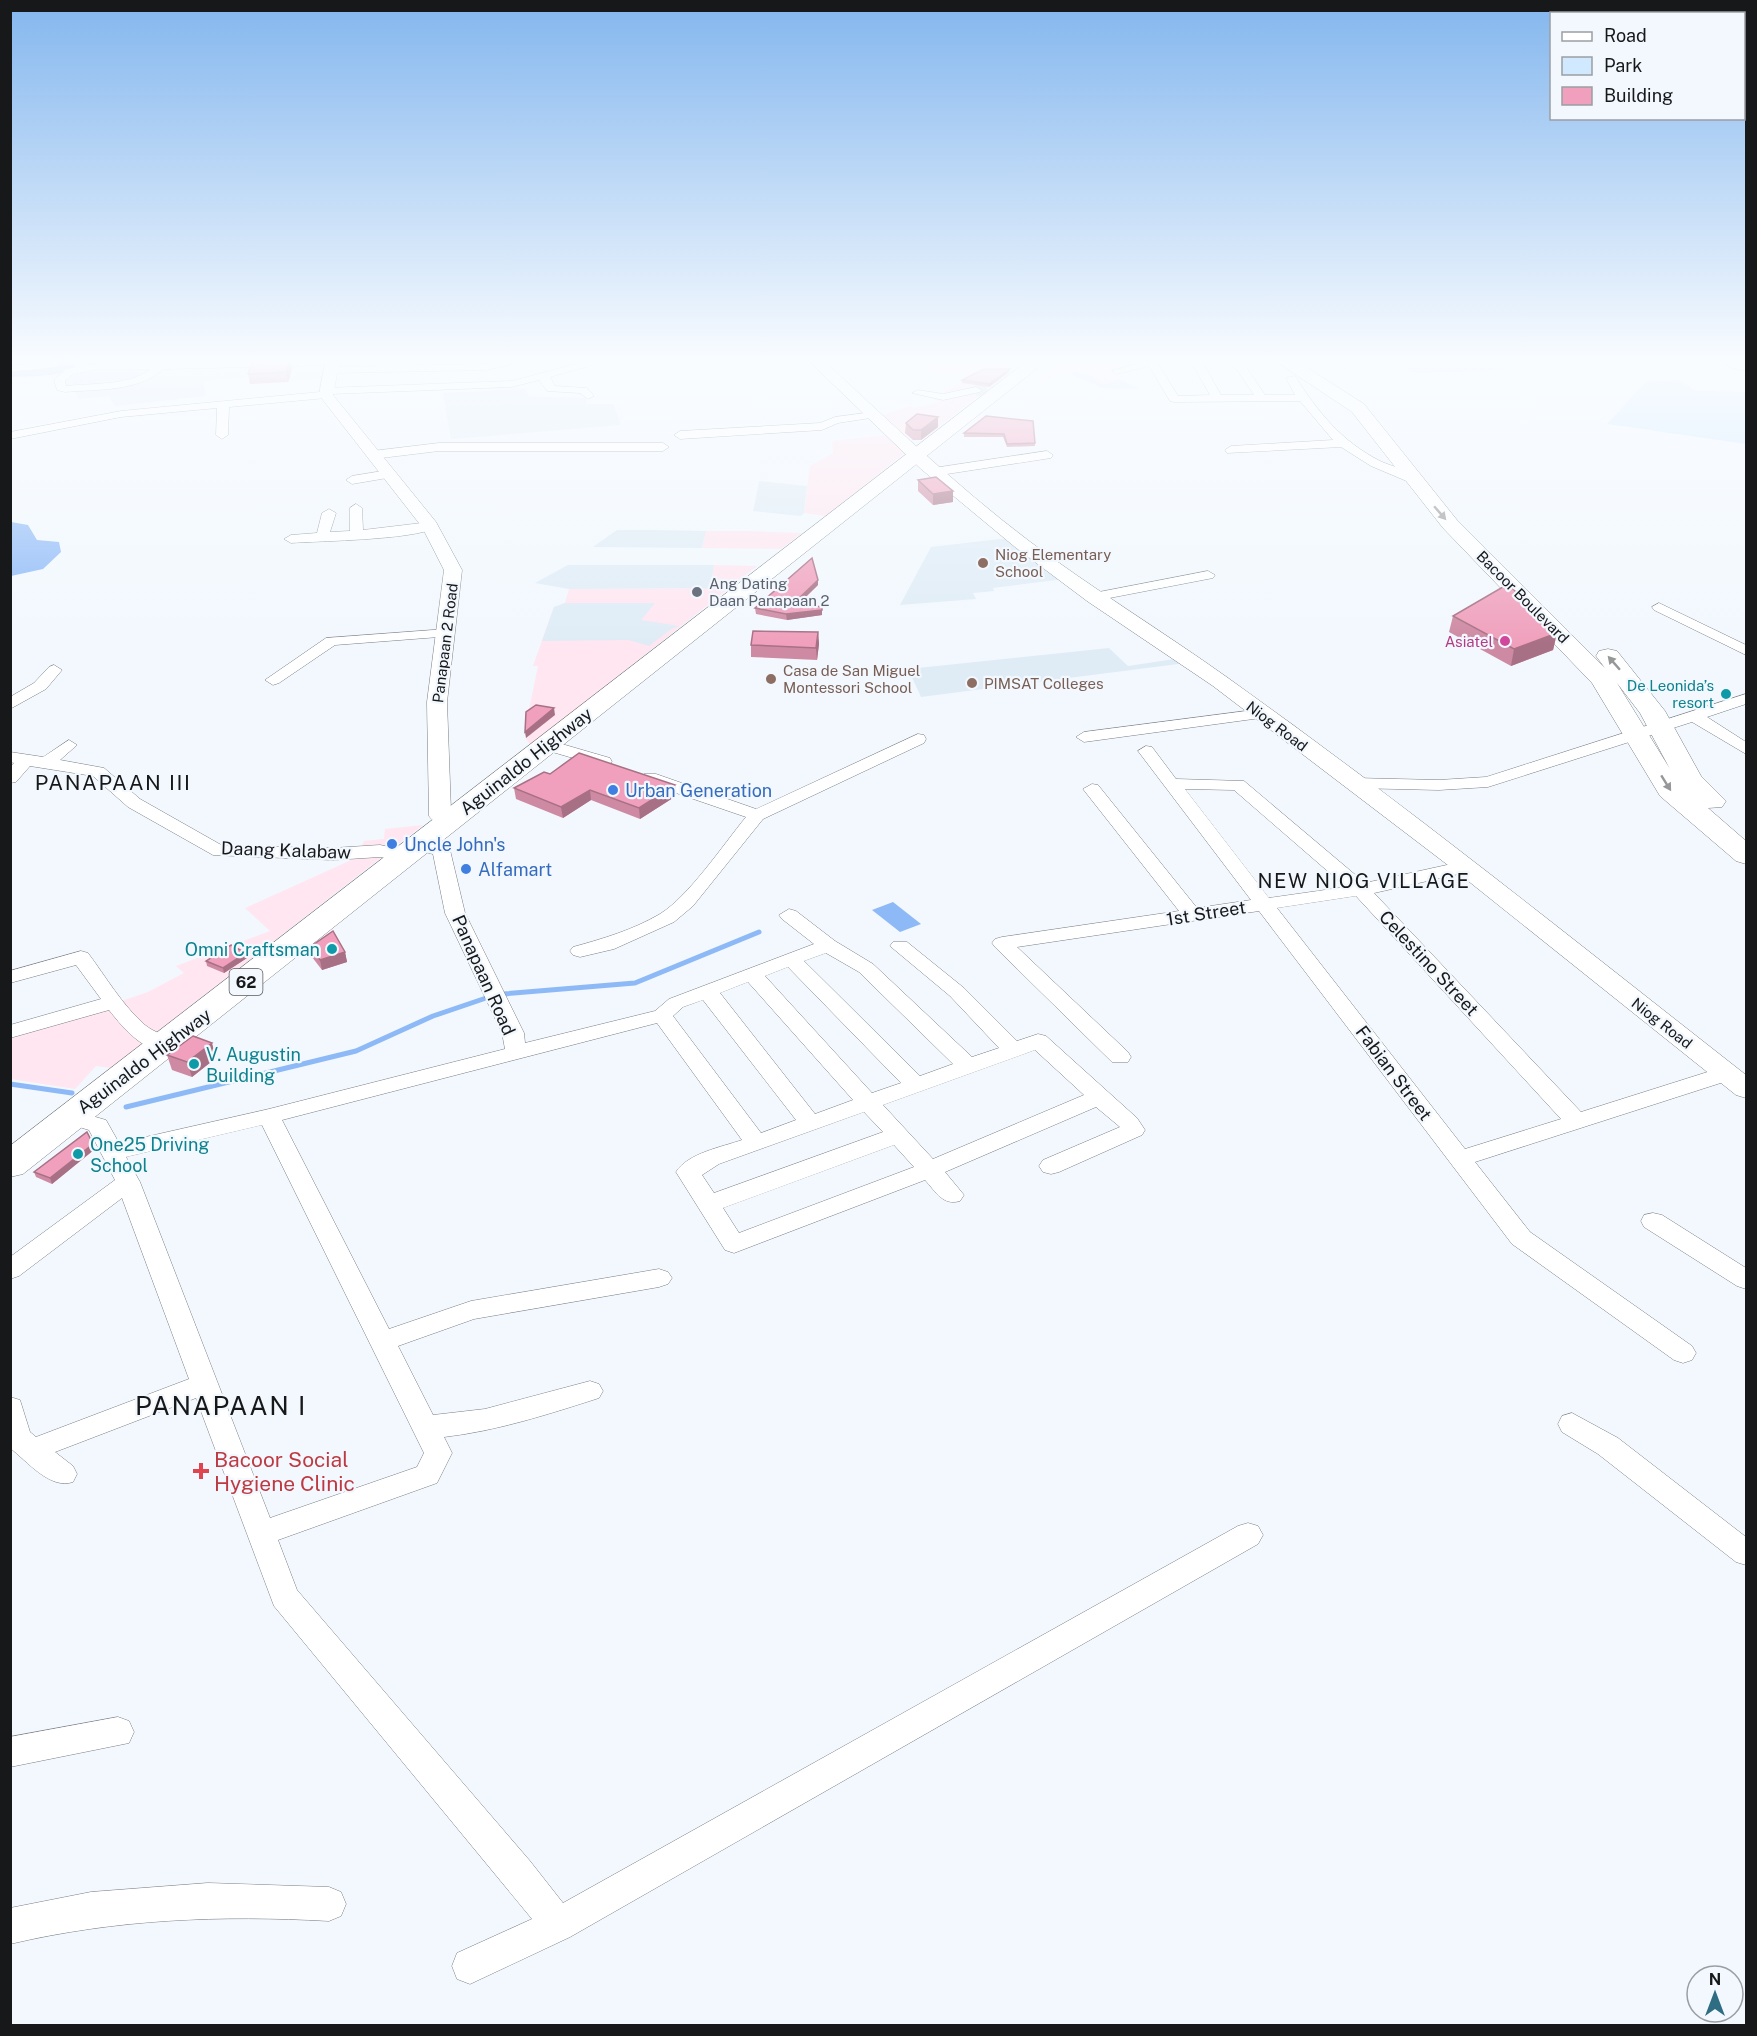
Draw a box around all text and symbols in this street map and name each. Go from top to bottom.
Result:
legend [1550,12,1745,120]
text: Road [1604,25,1647,46]
text: Park [1604,55,1642,76]
text: Building [1604,85,1673,106]
one-way arrow [1433,505,1446,520]
place label: Niog Elementary School [995,546,1111,580]
street label: Bacoor Boulevard [1473,547,1573,647]
marker: Niog Elementary School [976,556,990,570]
place label: Ang Dating Daan Panapaan 2 [709,575,830,609]
street label: Panapaan 2 Road [429,582,461,704]
marker: Ang Dating Daan Panapaan 2 [690,585,704,599]
place label: Asiatel [1445,633,1493,650]
marker: Asiatel [1498,634,1512,648]
one-way arrow [1608,656,1621,671]
place label: Casa de San Miguel Montessori School [783,662,920,696]
marker: Casa de San Miguel Montessori School [764,672,778,686]
place label: PIMSAT Colleges [984,675,1104,692]
marker: PIMSAT Colleges [965,676,979,690]
place label: De Leonida’s resort [1627,677,1714,711]
marker: De Leonida’s resort [1719,687,1733,701]
street label: Niog Road [1243,698,1311,754]
street label: Aguinaldo Highway [456,703,596,819]
district label: PANAPAAN III [35,770,191,795]
one-way arrow [1661,775,1672,791]
place label: Urban Generation [625,780,772,801]
marker: Urban Generation [606,783,620,797]
place label: Uncle John's [404,834,505,855]
street label: Daang Kalabaw [221,837,351,863]
marker: Uncle John's [385,837,399,851]
place label: Alfamart [478,859,552,880]
marker: Alfamart [459,862,473,876]
district label: NEW NIOG VILLAGE [1258,869,1470,893]
street label: 1st Street [1165,896,1247,930]
street label: Celestino Street [1375,906,1483,1020]
street label: Panapaan Road [448,912,520,1038]
place label: Omni Craftsman [185,939,320,960]
marker: Omni Craftsman [325,942,339,956]
road number: 62 [230,969,262,995]
street label: Niog Road [1628,994,1696,1052]
street label: Aguinaldo Highway [73,1004,215,1118]
street label: Fabian Street [1352,1022,1436,1124]
place label: V. Augustin Building [206,1044,301,1086]
marker: V. Augustin Building [187,1057,201,1071]
place label: One25 Driving School [90,1134,210,1176]
marker: One25 Driving School [71,1147,85,1161]
district label: PANAPAAN I [135,1390,307,1421]
place label: Bacoor Social Hygiene Clinic [214,1447,355,1496]
marker: Bacoor Social Hygiene Clinic [192,1462,210,1480]
north arrow [1685,1964,1745,2024]
text: N [1709,1970,1721,1989]

